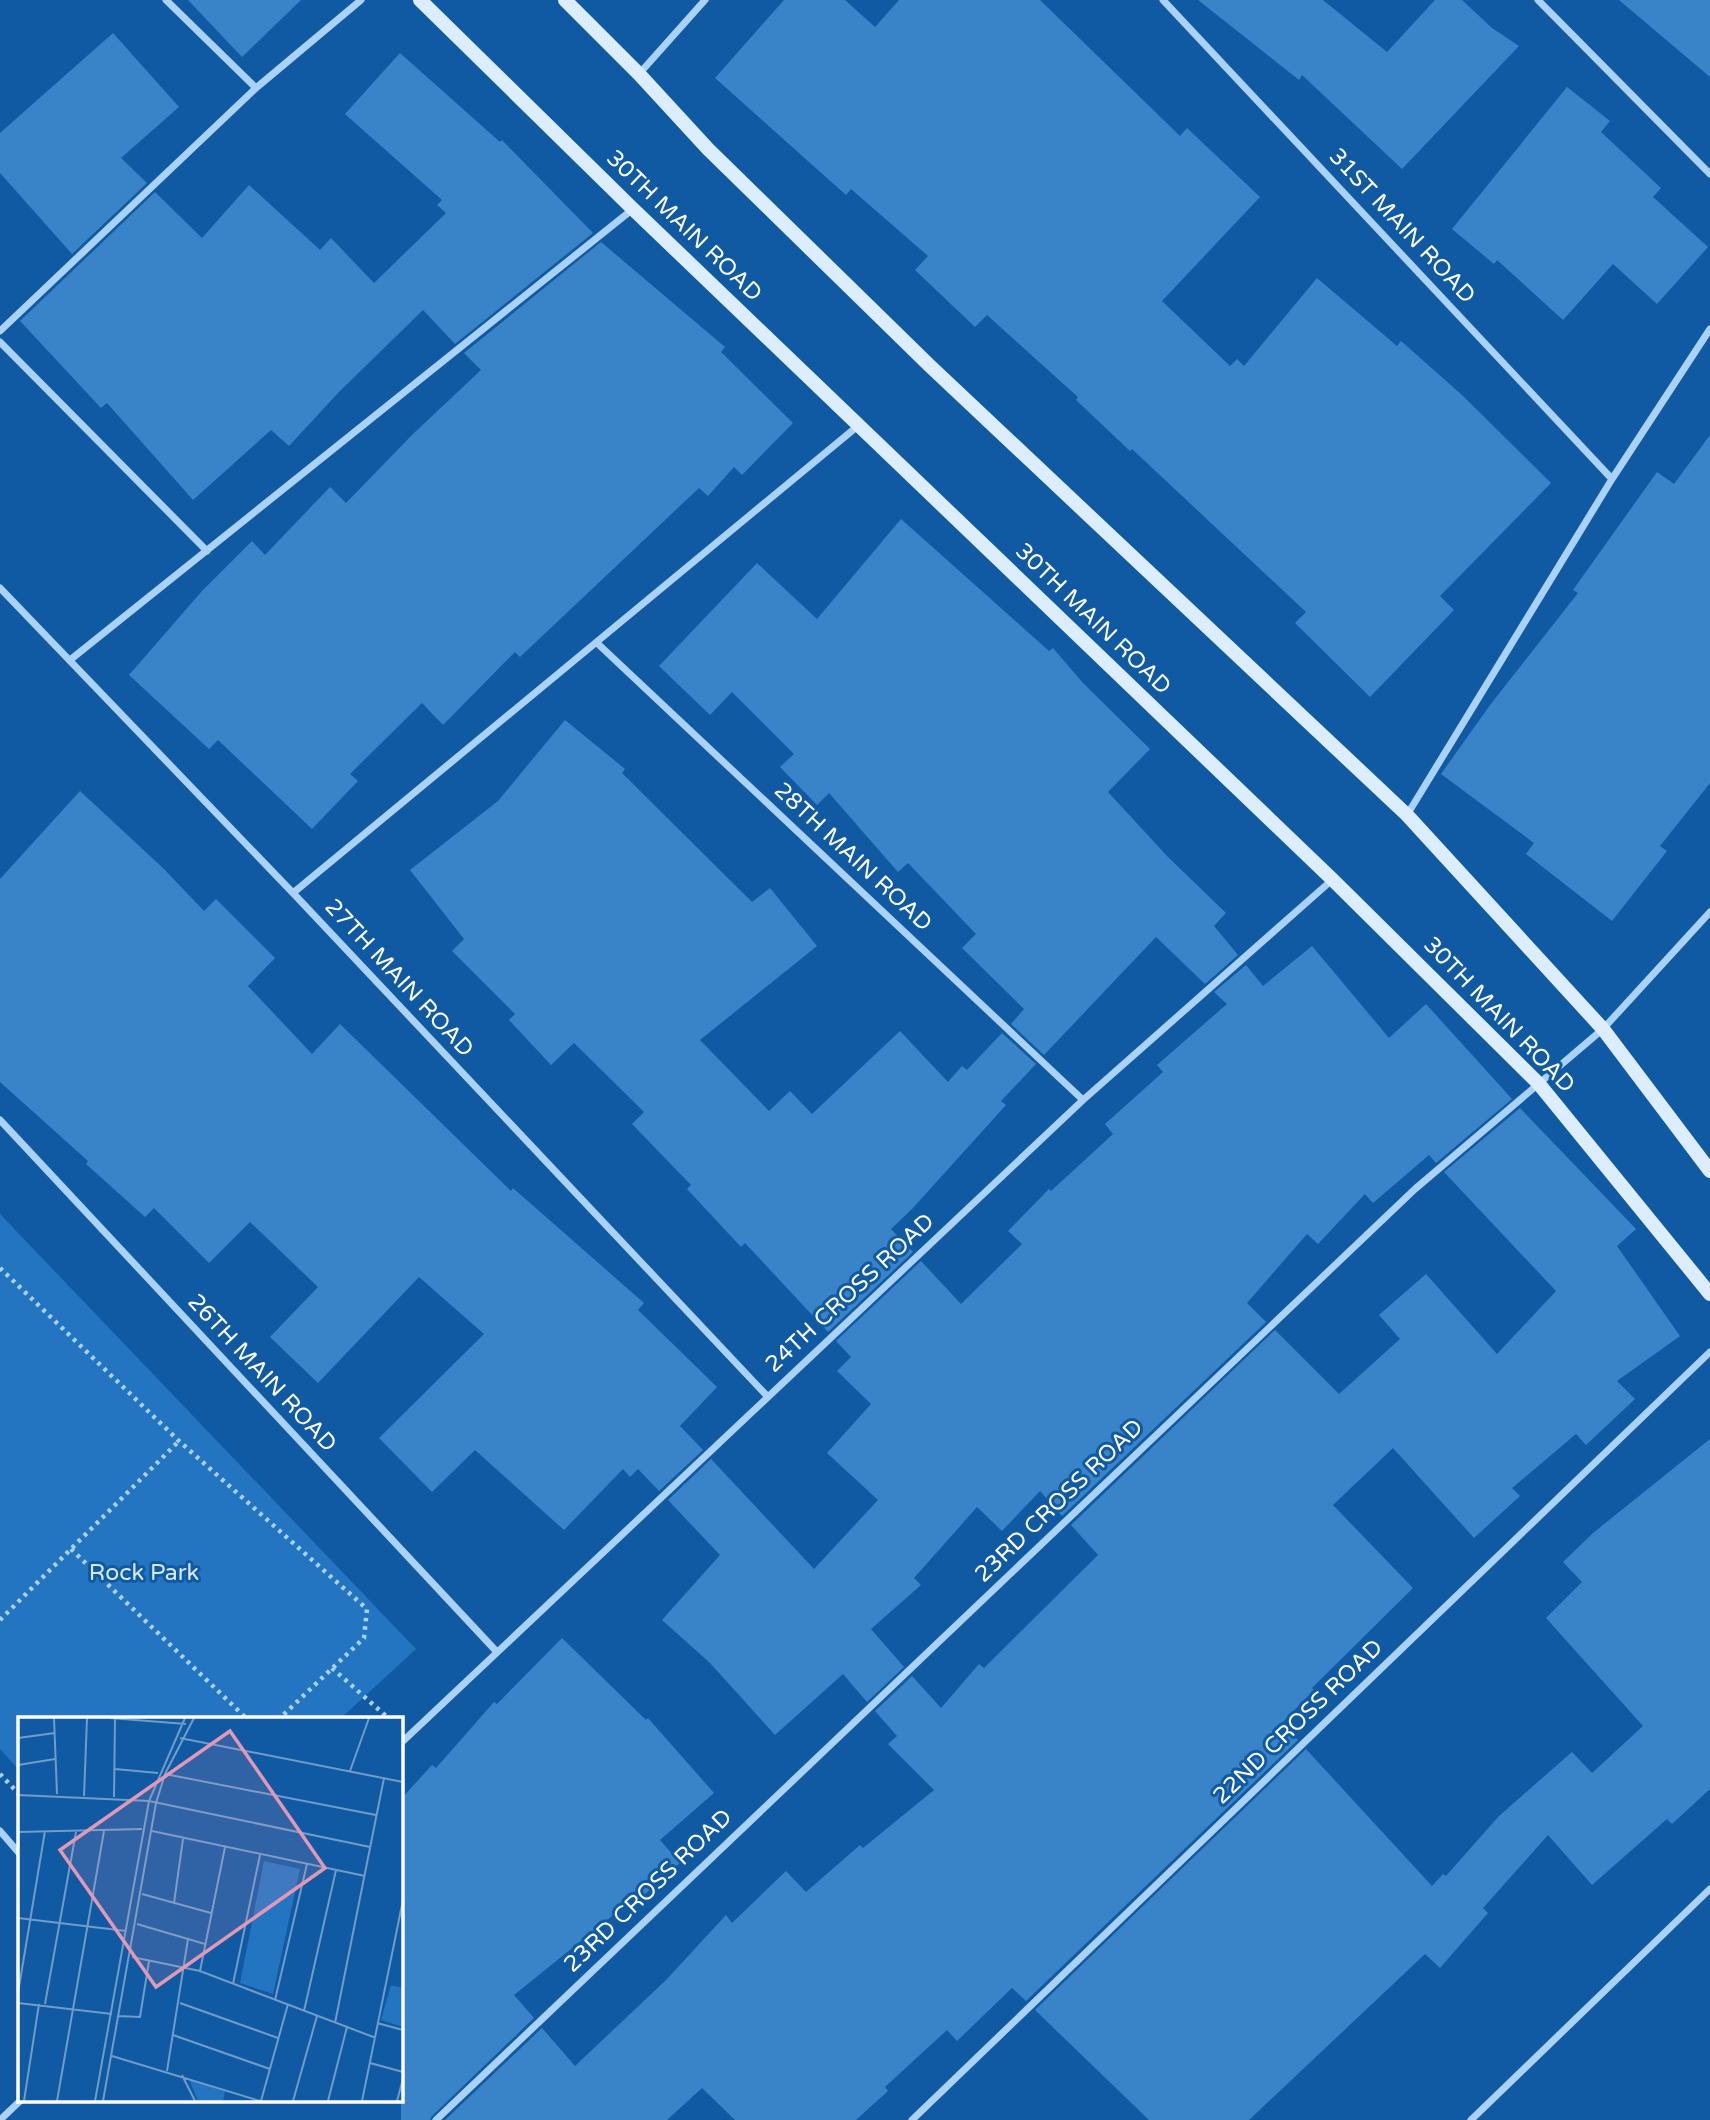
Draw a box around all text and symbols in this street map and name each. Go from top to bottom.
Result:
street label: 31ST MAIN ROAD [1323,143,1481,309]
street label: 30TH MAIN ROAD [600,144,768,308]
street label: 30TH MAIN ROAD [1009,537,1177,701]
street label: 28TH MAIN ROAD [768,777,938,937]
street label: 27TH MAIN ROAD [319,893,479,1063]
street label: 30TH MAIN ROAD [1417,931,1581,1099]
street label: 24TH CROSS ROAD [760,1207,940,1379]
street label: 26TH MAIN ROAD [182,1288,342,1458]
street label: 23RD CROSS ROAD [969,1413,1149,1589]
park label: Rock Park [89,1559,199,1587]
street label: 22ND CROSS ROAD [1207,1634,1389,1810]
inset map [18,1717,402,2102]
street label: 23RD CROSS ROAD [558,1803,738,1979]

